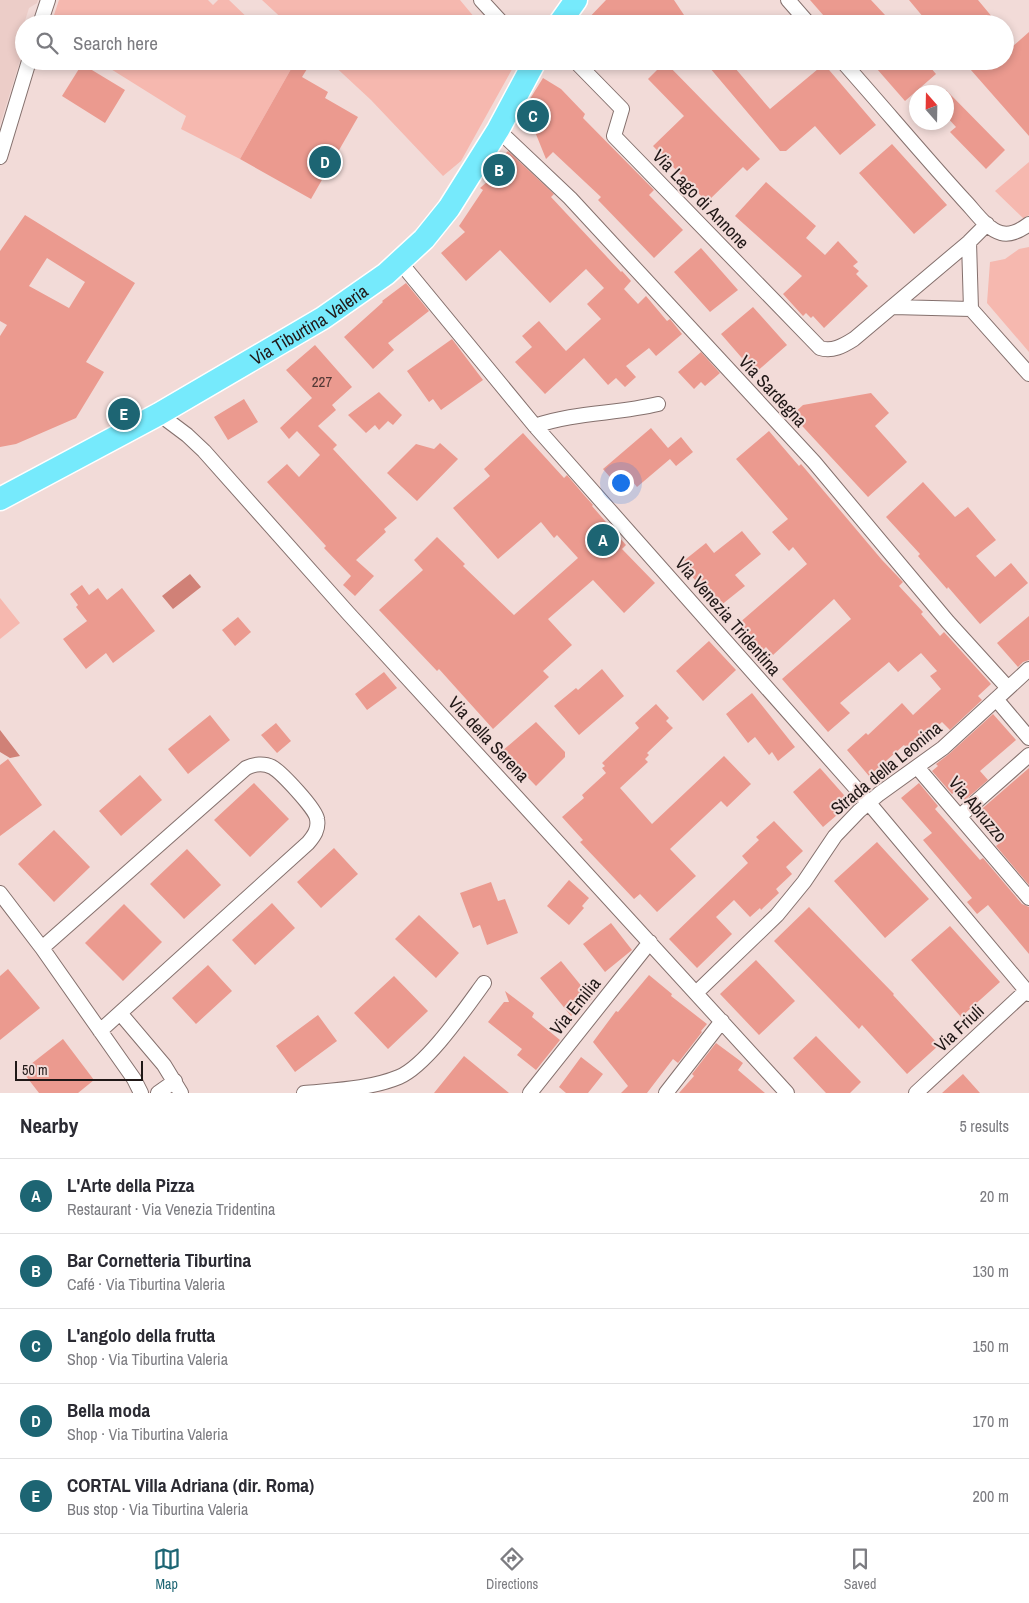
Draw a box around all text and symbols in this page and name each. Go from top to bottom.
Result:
search box [15,15,1014,70]
icon: search [33,29,61,57]
text: Search here [73,30,158,56]
north arrow [909,85,954,130]
pin: C [517,97,549,135]
pin: D [309,143,341,181]
street label: Via Lago di Annone [647,144,755,254]
pin: B [483,151,515,189]
street label: Via Tiburtina Valeria [245,278,373,370]
street label: Via Sardegna [733,350,813,432]
house number: 227 [312,371,332,392]
pin: E [108,395,140,433]
your location [608,470,634,496]
pin: A [587,521,619,559]
street label: Via Venezia Tridentina [669,551,787,681]
street label: Via della Serena [443,691,535,787]
street label: Strada della Leonina [825,715,947,821]
street label: Via Abruzzo [943,771,1013,847]
street label: Via Emilia [544,972,606,1040]
street label: Via Friuli [929,999,989,1057]
scale bar [15,1058,142,1081]
text: 50 m [22,1061,48,1079]
text: Nearby [20,1111,78,1140]
text: 5 results [959,1115,1009,1137]
text: L'Arte della Pizza [67,1172,195,1198]
text: A [31,1185,41,1207]
text: 20 m [980,1185,1009,1207]
text: Restaurant · Via Venezia Tridentina [67,1198,275,1220]
text: Bar Cornetteria Tiburtina [67,1247,251,1273]
text: B [31,1260,41,1282]
text: 130 m [973,1260,1009,1282]
text: Café · Via Tiburtina Valeria [67,1273,225,1295]
text: L'angolo della frutta [67,1322,215,1348]
text: C [31,1335,41,1357]
text: 150 m [973,1335,1009,1357]
text: Shop · Via Tiburtina Valeria [67,1348,228,1370]
text: Bella moda [67,1397,150,1423]
text: D [31,1410,41,1432]
text: 170 m [973,1410,1009,1432]
text: Shop · Via Tiburtina Valeria [67,1423,228,1445]
text: CORTAL Villa Adriana (dir. Roma) [67,1472,314,1498]
text: E [32,1485,40,1507]
text: 200 m [973,1485,1009,1507]
text: Bus stop · Via Tiburtina Valeria [67,1498,248,1520]
tab: Map [153,1545,181,1593]
tab: Directions [486,1545,538,1593]
tab: Saved [844,1545,876,1593]

